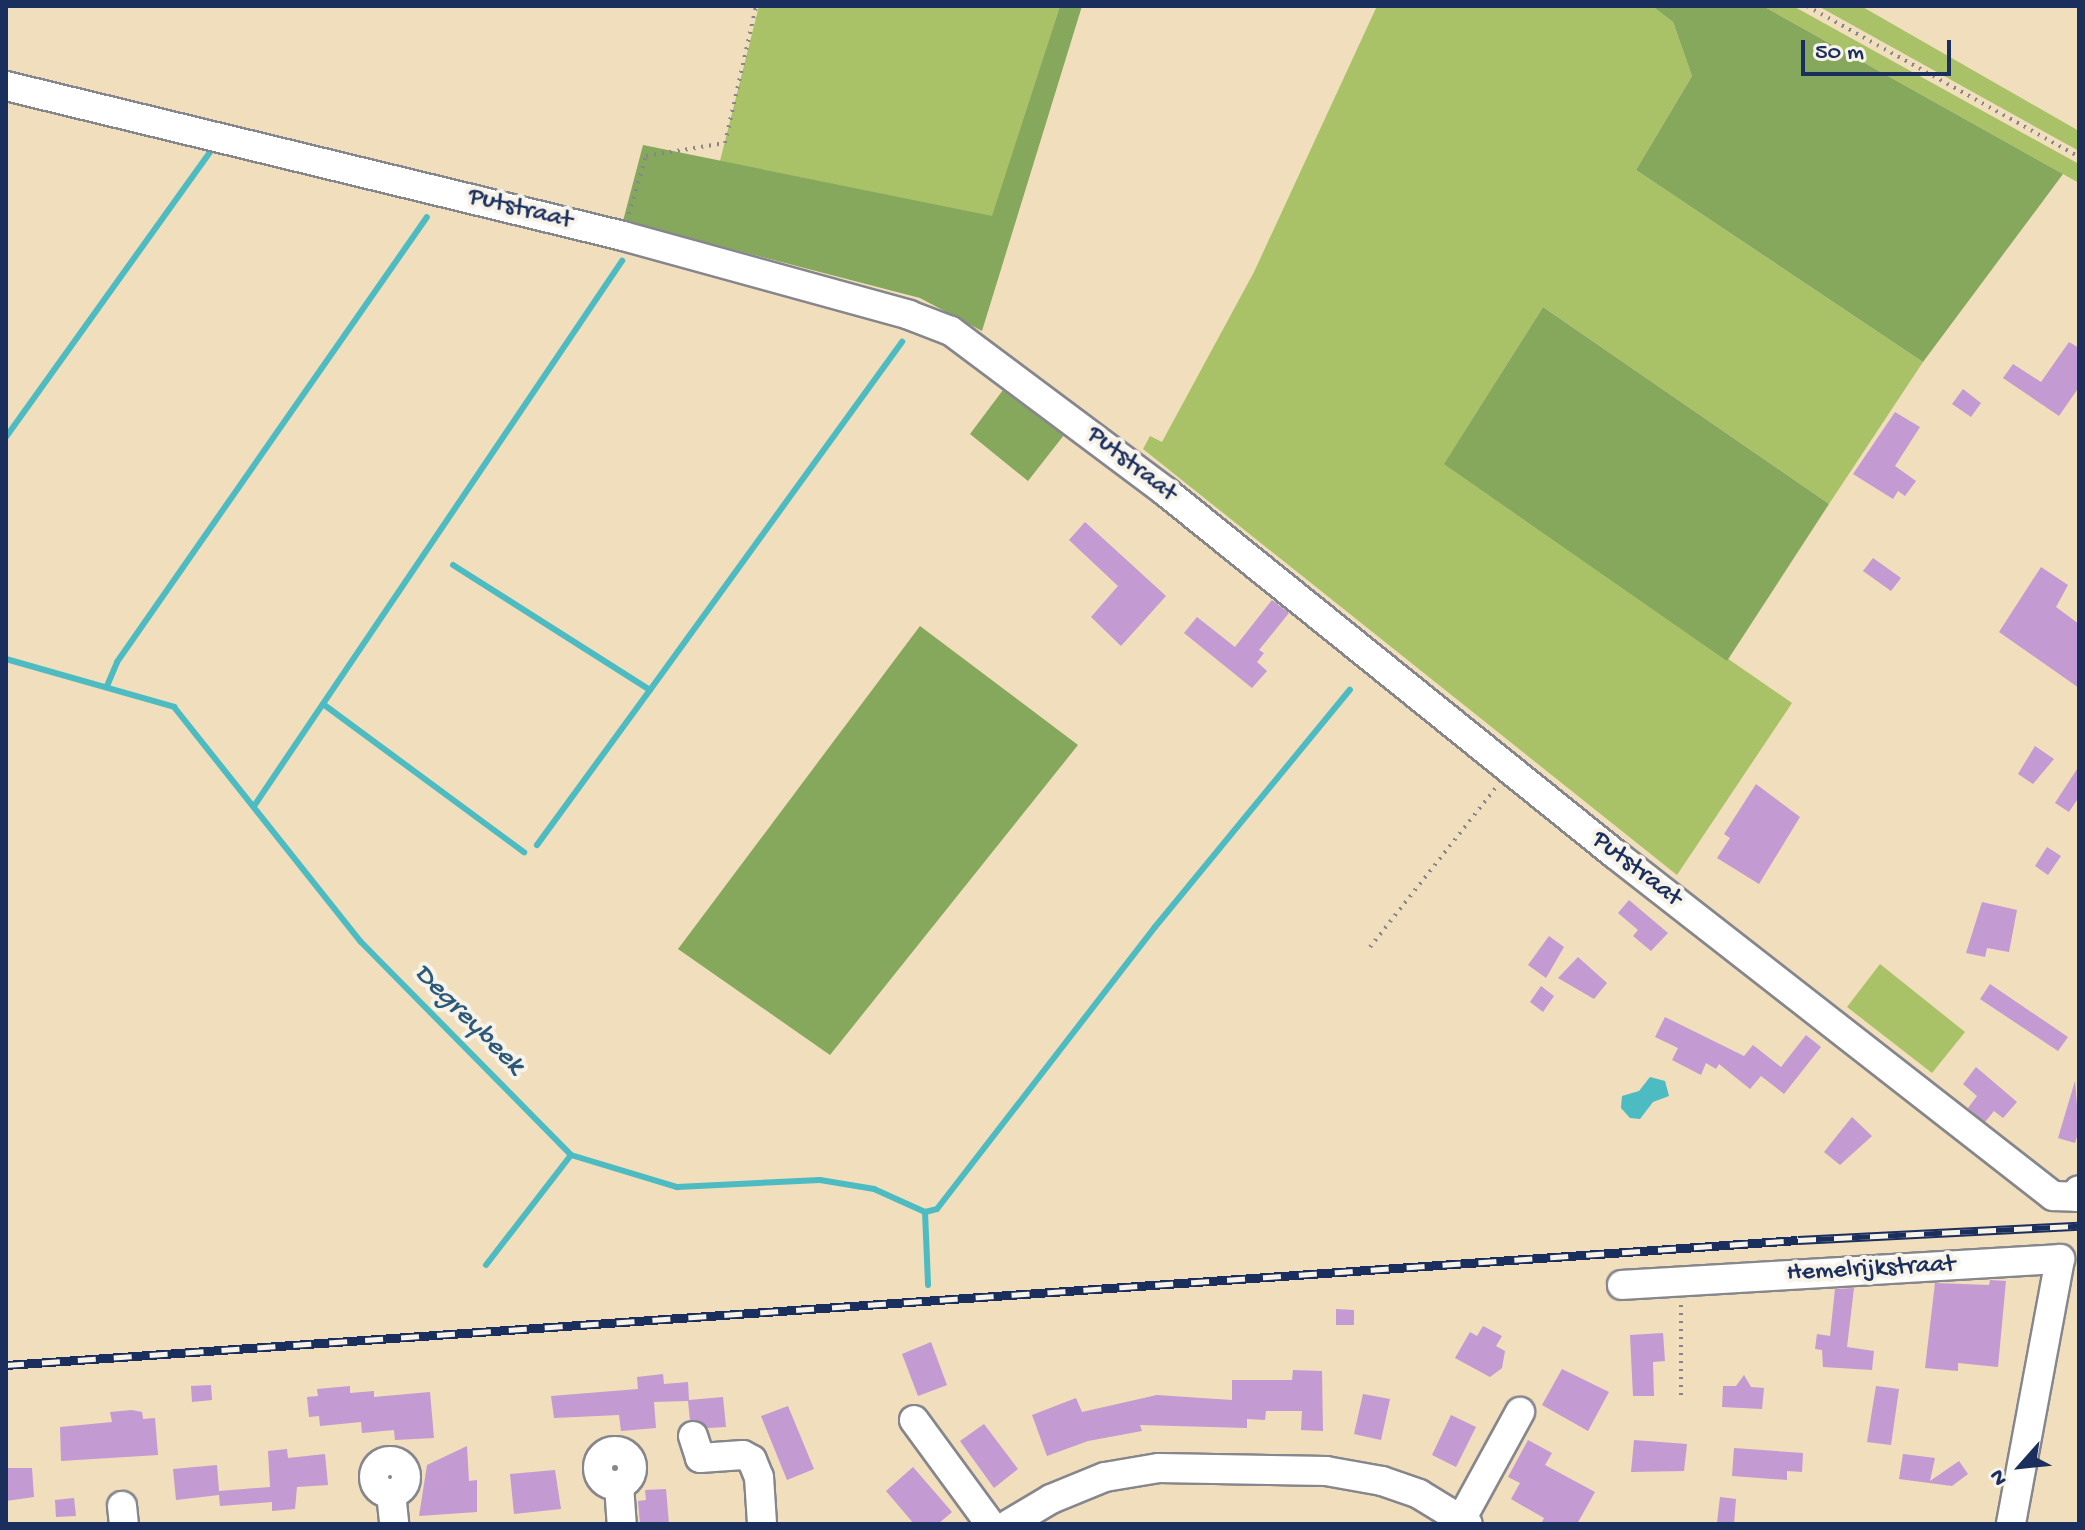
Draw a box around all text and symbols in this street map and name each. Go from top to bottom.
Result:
scale bar [1805,24,1955,74]
text: 50 m [1815,39,1864,68]
street label: Putstraat [465,182,575,238]
street label: Putstraat [1080,420,1182,510]
street label: Putstraat [1585,825,1687,915]
water label: Degreybeek [406,958,530,1082]
street label: Hemelrijkstraat [1786,1250,1956,1290]
north arrow [1981,1426,2061,1506]
text: N [1985,1465,2014,1489]

